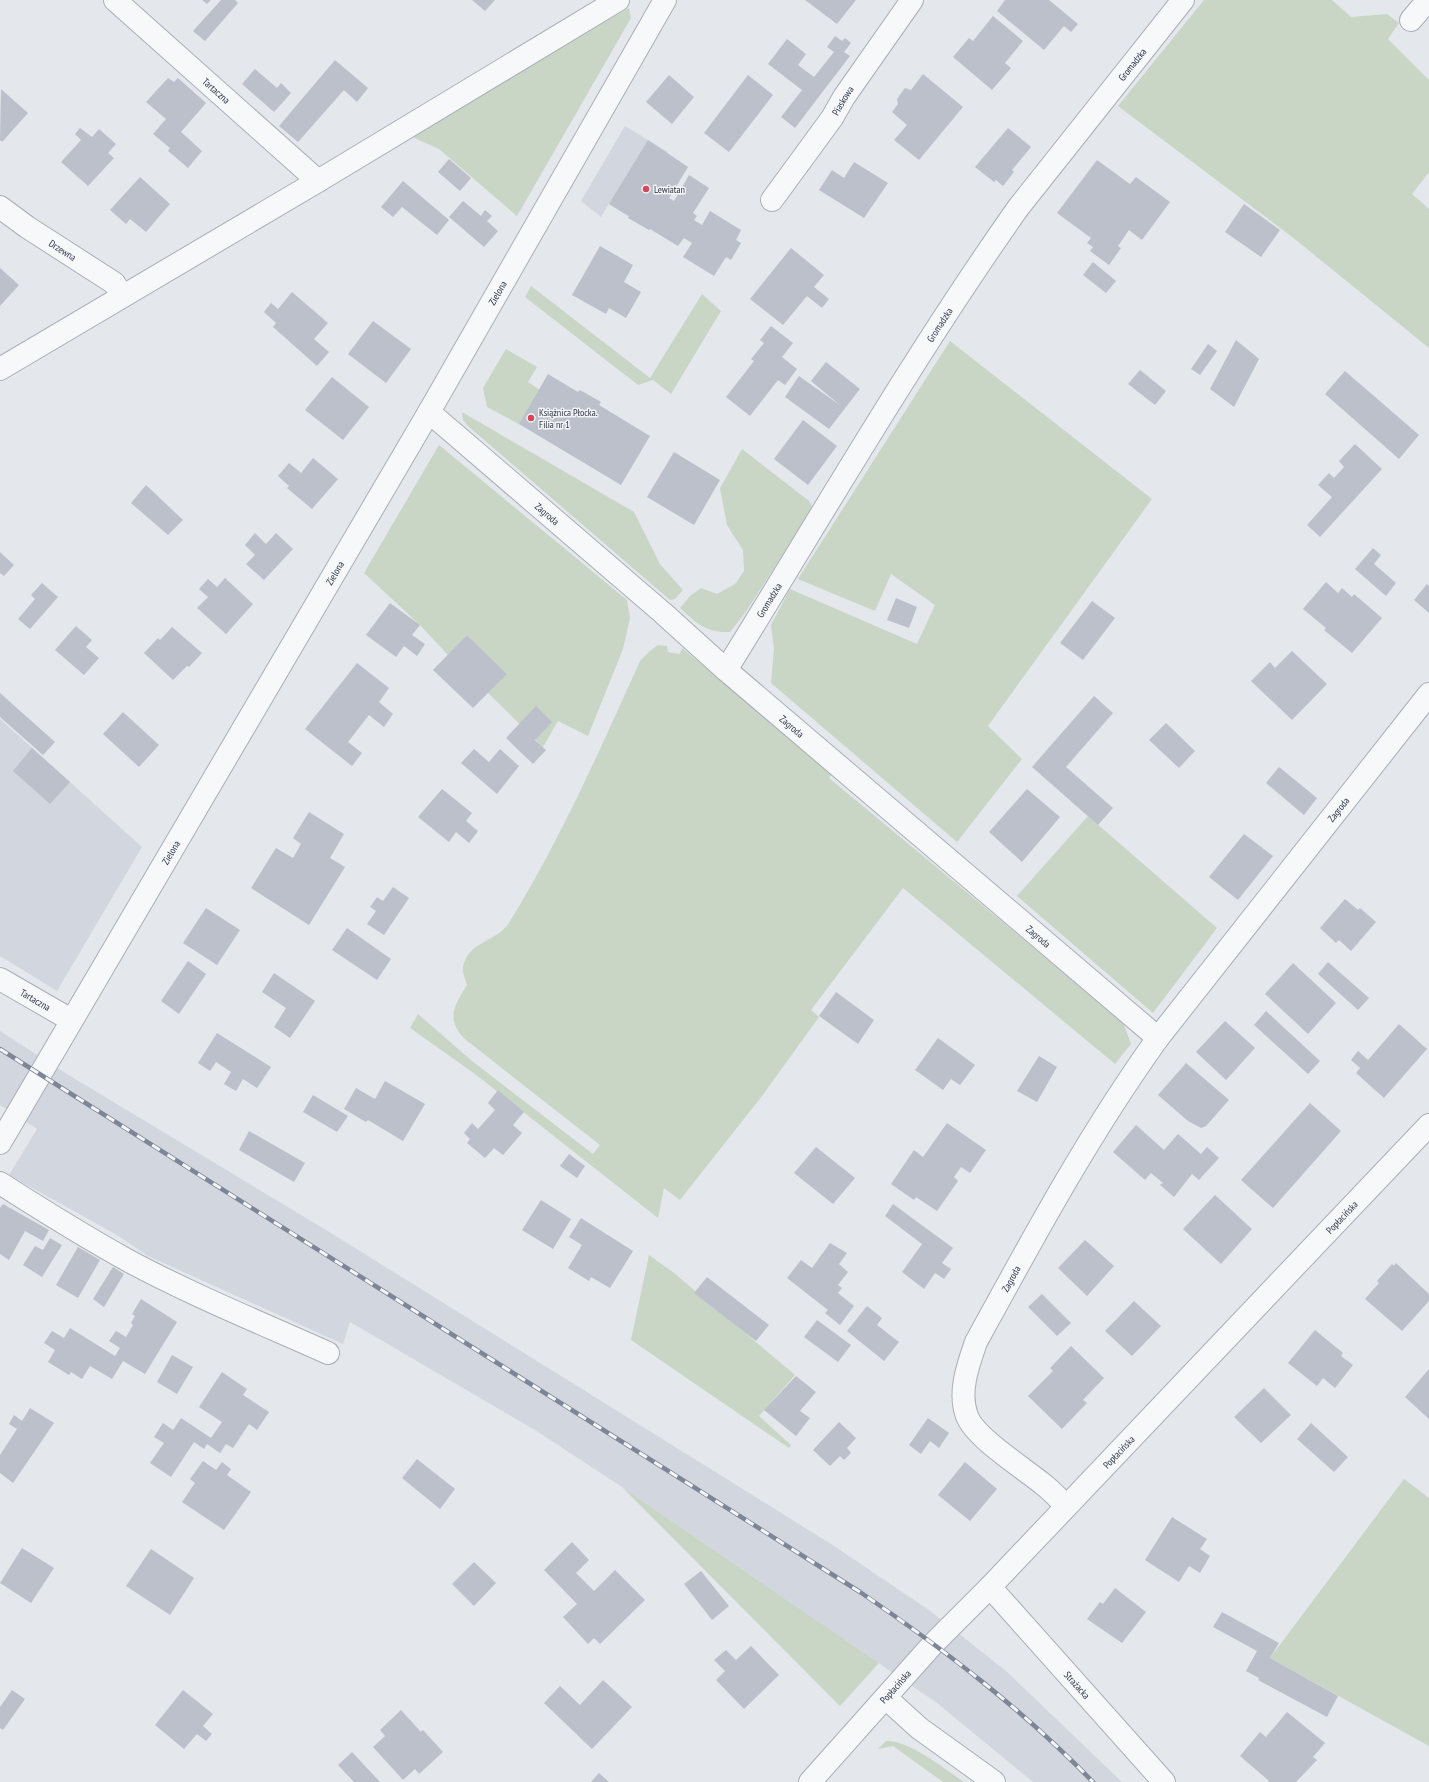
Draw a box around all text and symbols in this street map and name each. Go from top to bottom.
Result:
street label: Gromadzka [1115,46,1149,84]
street label: Tartaczna [200,75,233,107]
street label: Piaskowa [829,84,857,118]
place label: Lewiatan [654,183,685,196]
marker: Lewiatan [641,184,651,194]
street label: Drzewna [46,237,78,264]
street label: Zielona [486,279,510,307]
street label: Gromadzka [924,305,956,345]
place label: Książnica Płocka. Filia nr 1 [539,406,598,431]
marker: Książnica Płocka. Filia nr 1 [526,413,536,423]
street label: Zagroda [532,500,562,528]
street label: Zielona [323,559,347,588]
street label: Gromadzka [754,581,785,620]
street label: Zagroda [777,712,806,741]
street label: Zagroda [1325,795,1352,825]
street label: Zielona [159,838,183,867]
street label: Zagroda [1023,923,1053,951]
street label: Tartaczna [18,986,53,1014]
street label: Popłacińska [1323,1198,1361,1236]
street label: Zagroda [999,1264,1024,1294]
street label: Popłacińska [1100,1433,1138,1471]
street label: Popłacińska [877,1667,914,1706]
street label: Strażacka [1061,1668,1093,1702]

